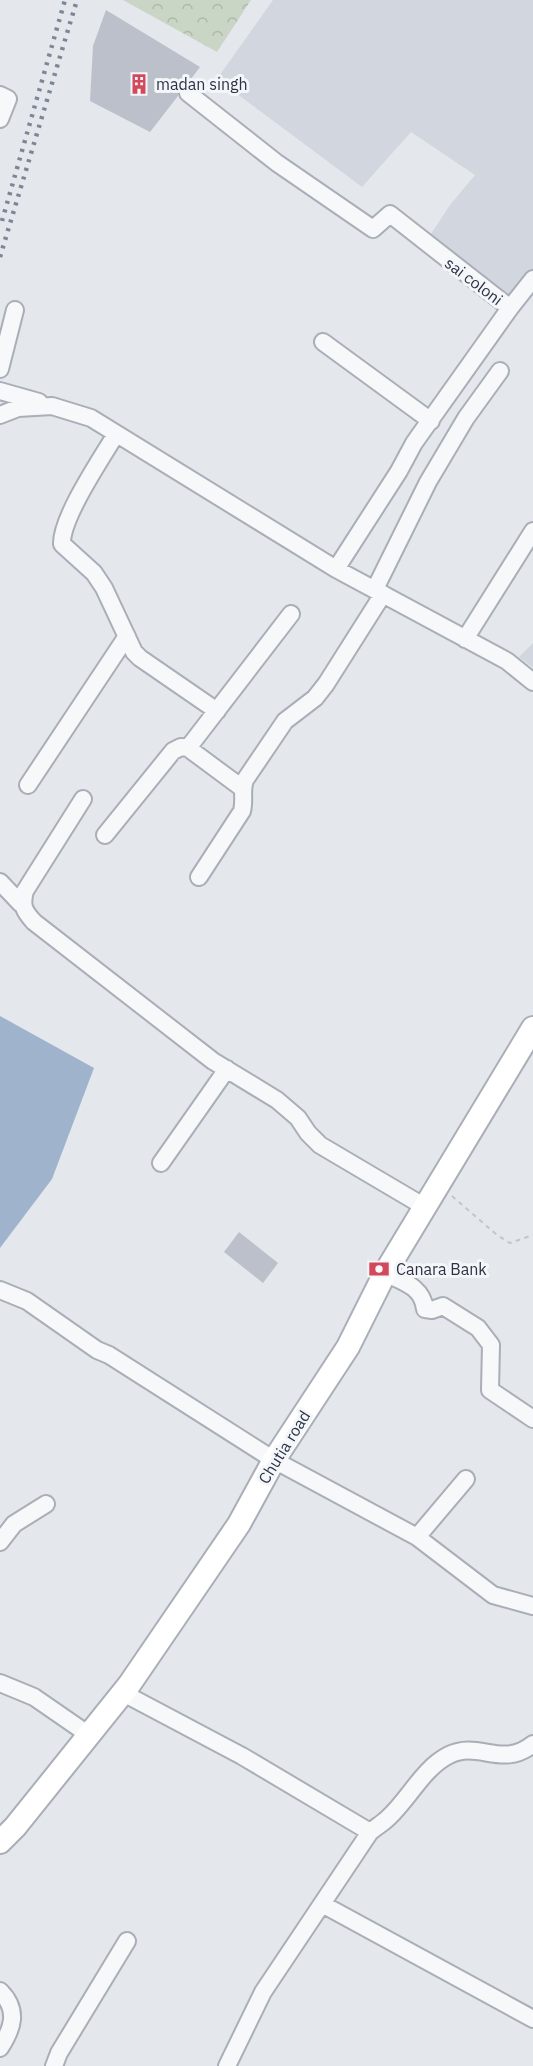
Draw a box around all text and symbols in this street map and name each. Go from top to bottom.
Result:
building icon: madan singh [127,72,151,96]
place label: madan singh [156,74,248,94]
street label: sai coloni [441,253,507,309]
bank icon: Canara Bank [367,1257,391,1281]
place label: Canara Bank [396,1259,487,1279]
street label: Chutia road [254,1407,314,1487]

